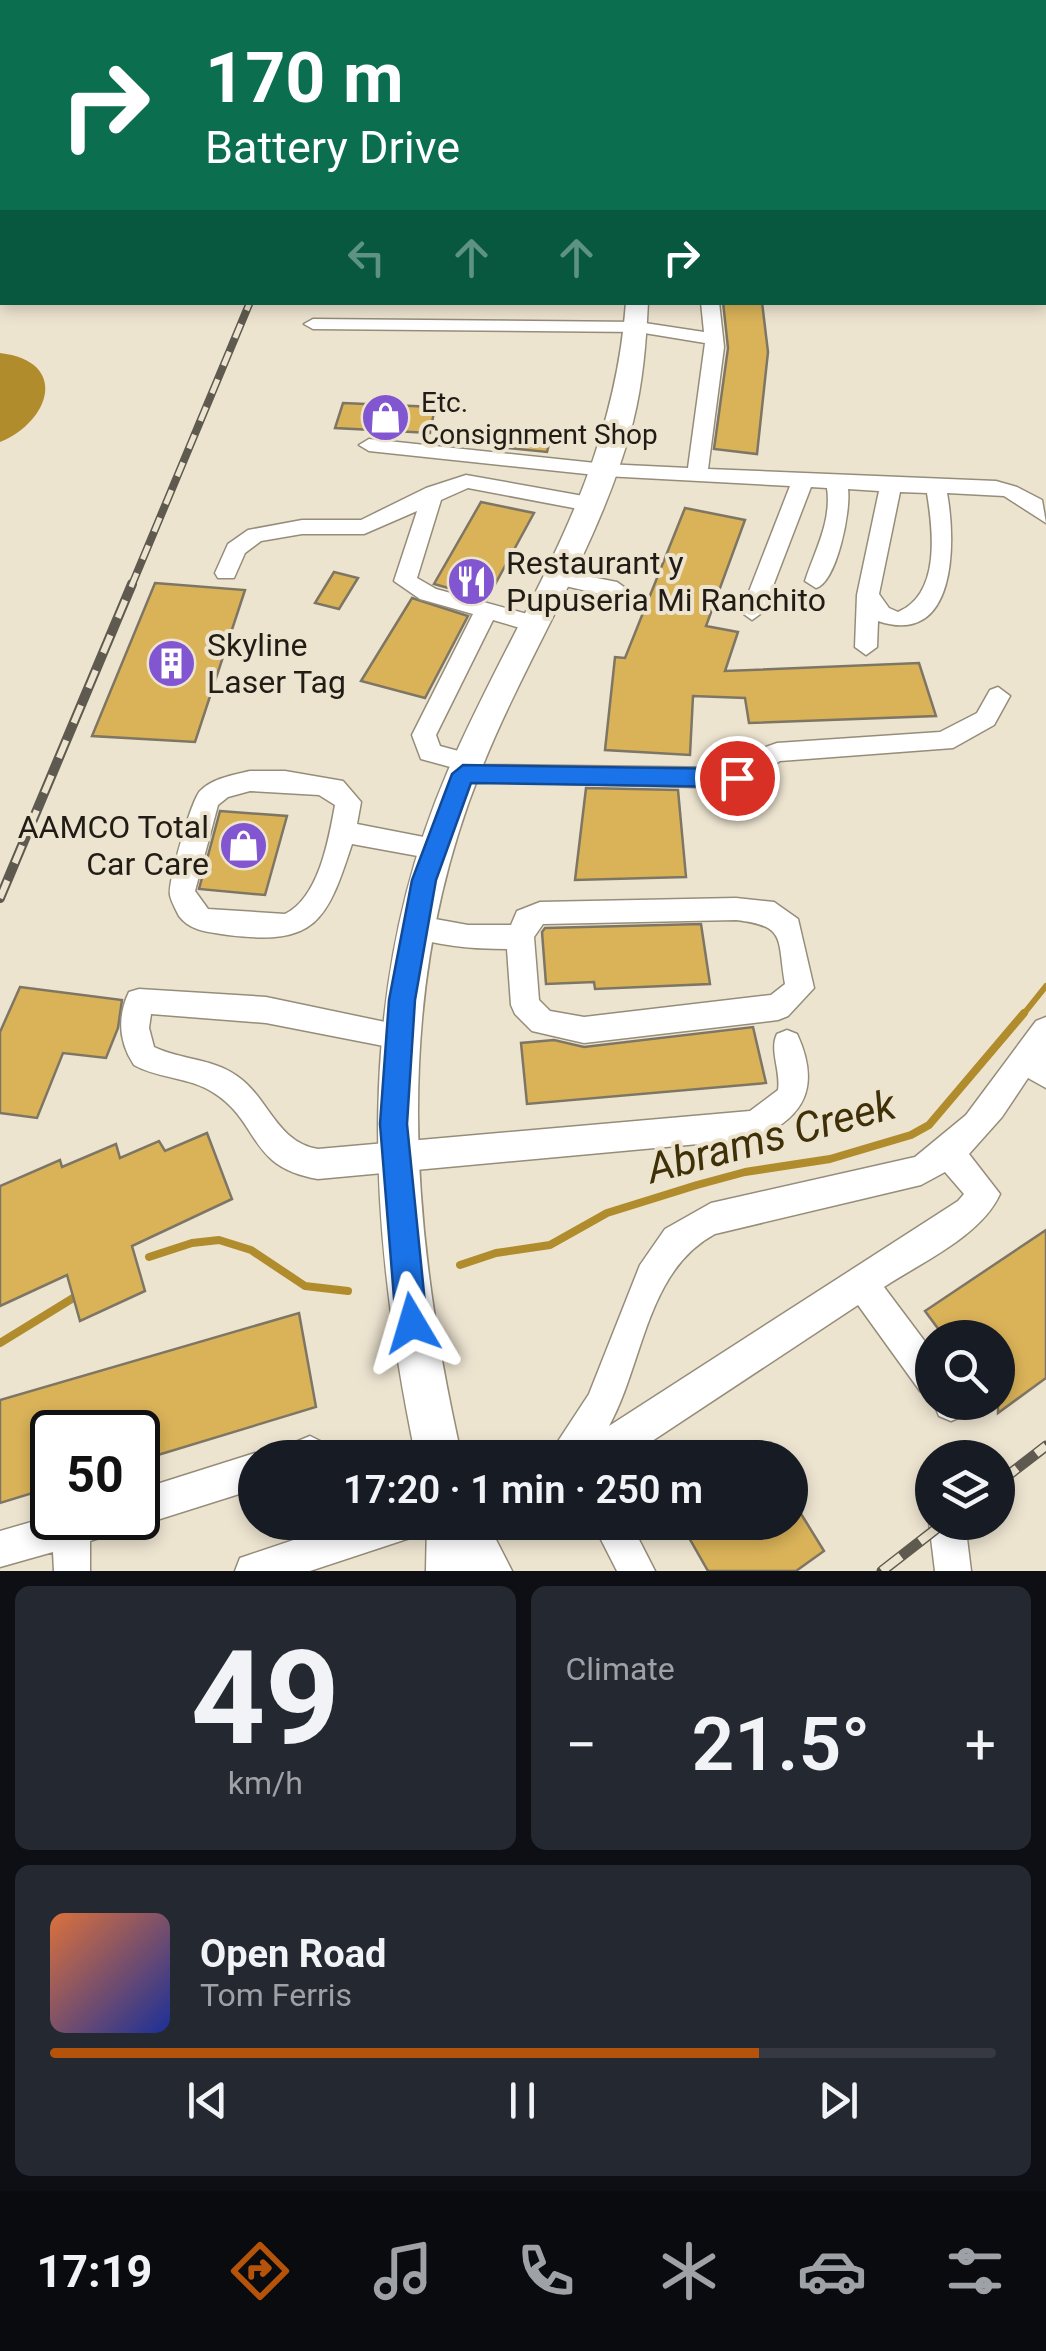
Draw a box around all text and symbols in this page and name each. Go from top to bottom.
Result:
text: 170 m [205,37,404,119]
icon: right [40,40,170,170]
text: Battery Drive [205,121,460,174]
icon: left [339,230,394,285]
icon: ahead [444,230,499,285]
icon: ahead [549,230,604,285]
icon: right [654,230,709,285]
place label: Etc. Consignment Shop [421,386,658,451]
shop icon: Etc. Consignment Shop [360,392,412,444]
place label: Restaurant y Pupuseria Mi Ranchito [506,544,826,619]
restaurant icon: Restaurant y Pupuseria Mi Ranchito [445,555,497,607]
place label: Skyline Laser Tag [207,626,346,701]
building icon: Skyline Laser Tag [146,637,198,689]
pin [695,736,780,821]
icon: arrive [710,751,765,806]
place label: AAMCO Total Car Care [18,808,209,883]
shop icon: AAMCO Total Car Care [218,819,270,871]
water label: Abrams Creek [639,1079,902,1194]
position arrow [360,1271,464,1375]
map controls [915,1320,1015,1540]
button: search [915,1320,1015,1420]
speed limit sign: 50 [30,1410,160,1540]
button: layers [915,1440,1015,1540]
text: 17:20 · 1 min · 250 m [343,1468,703,1512]
text: 49 [191,1622,340,1775]
text: Climate [566,1650,675,1688]
text: 21.5° [691,1700,870,1788]
text: − [566,1713,597,1777]
text: + [965,1713,996,1777]
text: km/h [228,1764,303,1802]
text: Open Road [200,1932,386,1976]
text: Tom Ferris [200,1976,352,2014]
icon: previous [180,2073,235,2128]
icon: pause [495,2073,550,2128]
icon: next [811,2073,866,2128]
icon: directions [225,2236,295,2306]
icon: music [368,2236,438,2306]
icon: phone [511,2236,581,2306]
icon: climate [654,2236,724,2306]
icon: car [797,2236,867,2306]
icon: filters [940,2236,1010,2306]
text: 17:19 [36,2245,152,2298]

